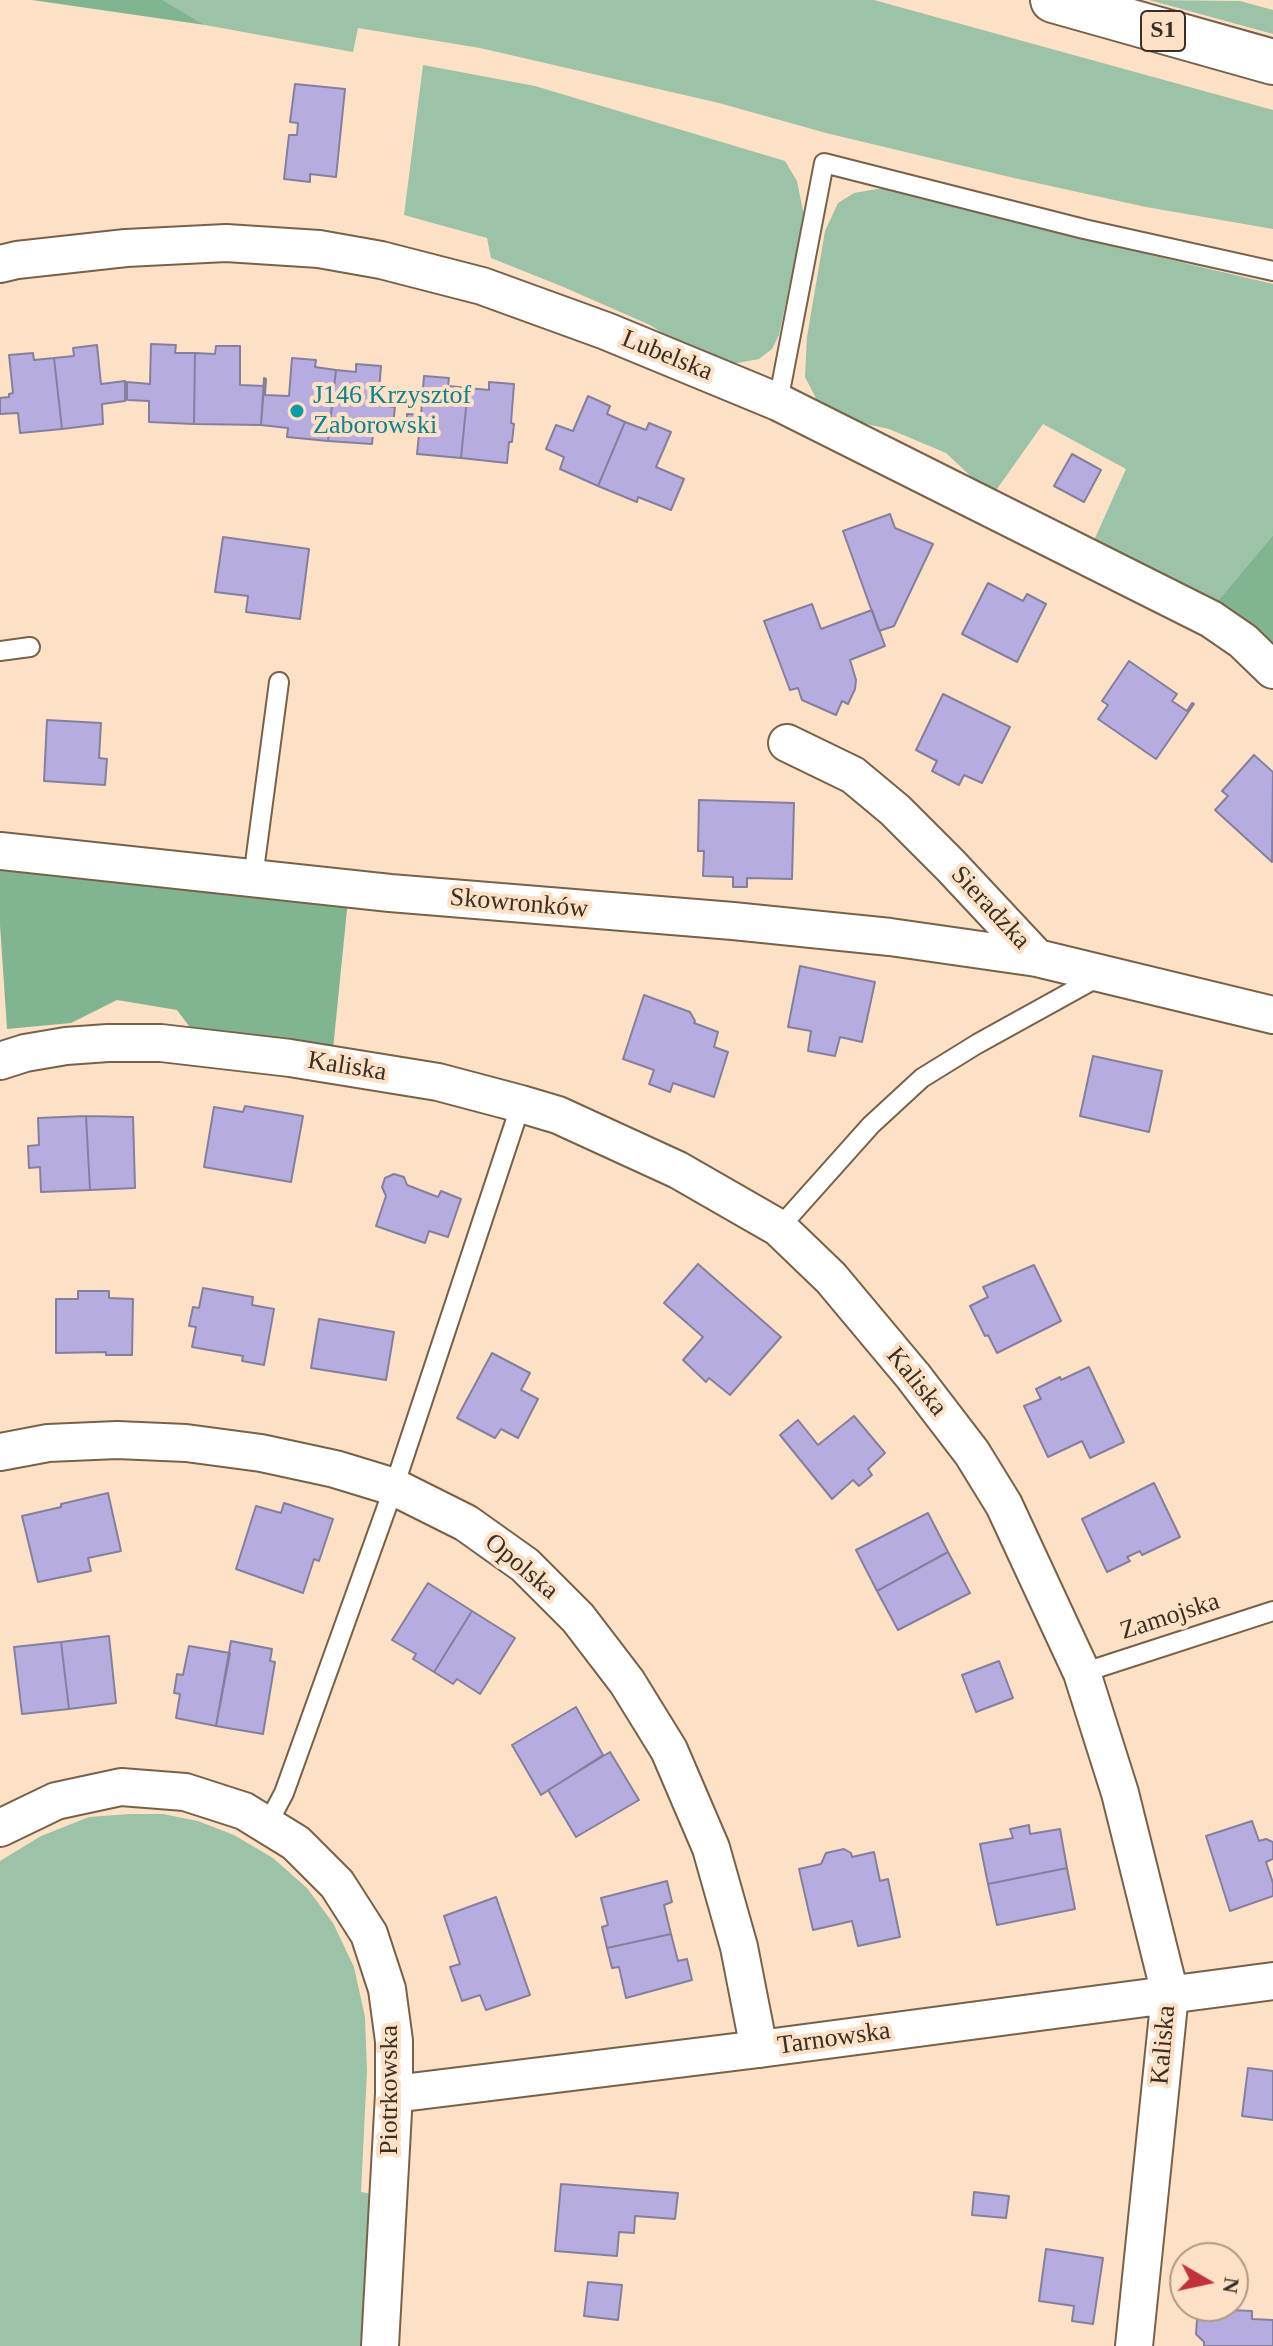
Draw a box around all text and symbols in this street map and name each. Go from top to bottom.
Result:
road number: S1 [1141,11,1185,51]
street label: Lubelska [617,324,717,388]
place label: J146 Krzysztof Zaborowski [313,380,471,442]
marker: J146 Krzysztof Zaborowski [288,402,306,420]
street label: Sieradzka [944,860,1036,956]
street label: Skowronków [449,882,589,926]
street label: Kaliska [305,1045,389,1089]
street label: Kaliska [879,1341,953,1423]
street label: Opolska [478,1527,564,1607]
street label: Zamojska [1116,1586,1224,1648]
street label: Kaliska [1145,2004,1183,2086]
street label: Tarnowska [776,2016,892,2062]
street label: Piotrkowska [374,2025,406,2155]
north arrow [1169,2242,1249,2322]
text: N [1218,2276,1245,2295]

